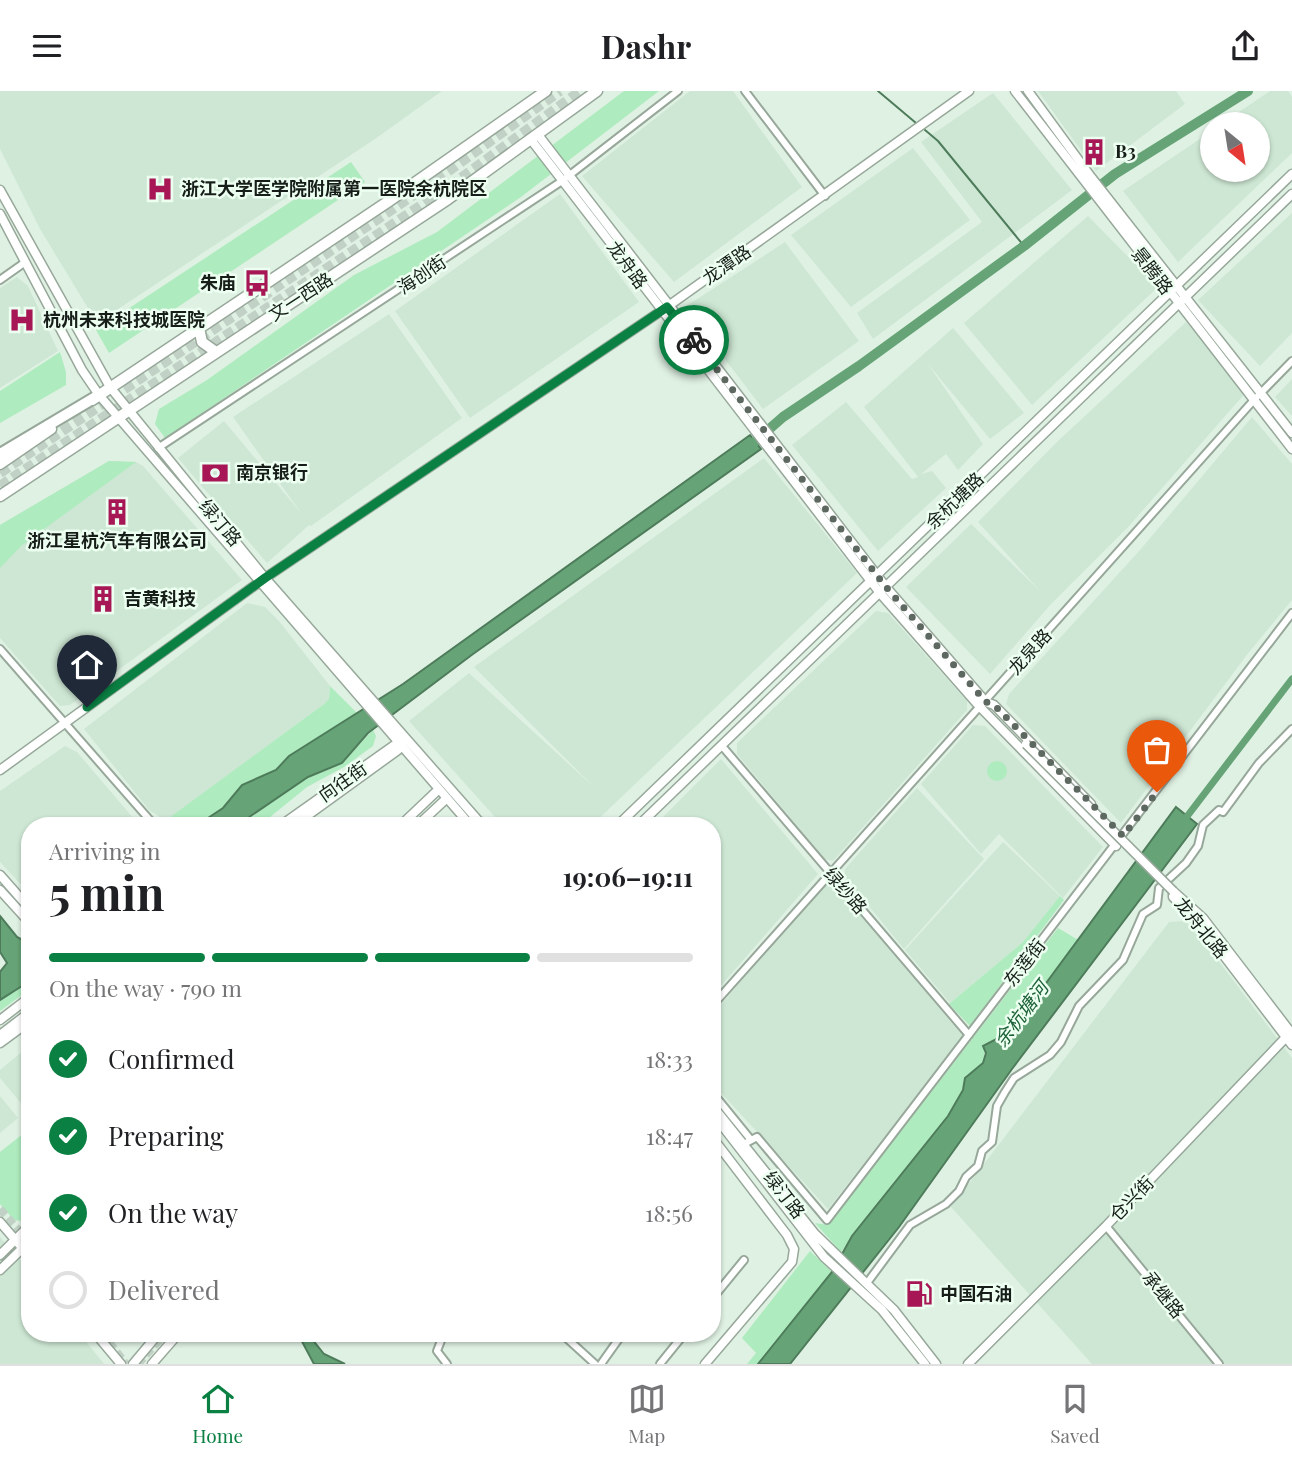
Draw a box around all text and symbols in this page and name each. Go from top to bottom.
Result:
text: Dashr [601,24,691,67]
icon: menu [28,27,66,65]
icon: share [1226,27,1264,65]
north arrow [1200,112,1270,182]
map controls [1200,112,1270,182]
building icon: B3 [1079,137,1109,167]
place label: B3 [1115,139,1136,163]
hospital icon: 浙江大学医学院附属第一医院余杭院区 [145,174,175,204]
place label: 浙江大学医学院附属第一医院余杭院区 [181,176,487,200]
street label: 龙舟路 [602,236,653,293]
street label: 龙潭路 [697,239,755,289]
street label: 景腾路 [1127,242,1179,299]
street label: 海创街 [392,249,451,299]
street label: 文一西路 [264,266,337,326]
bus stop icon: 朱庙 [242,268,272,298]
place label: 朱庙 [200,270,236,294]
hospital icon: 杭州未来科技城医院 [7,305,37,335]
courier [659,305,729,375]
place label: 杭州未来科技城医院 [43,307,205,331]
icon: bike [675,321,713,359]
bank icon: 南京银行 [200,458,230,488]
place label: 南京银行 [236,460,308,484]
street label: 余杭塘路 [920,467,989,534]
street label: 绿汀路 [194,494,247,551]
building icon: 浙江星杭汽车有限公司 [102,497,132,527]
place label: 浙江星杭汽车有限公司 [27,528,207,552]
building icon: 吉黄科技 [88,584,118,614]
place label: 吉黄科技 [124,586,196,610]
street label: 龙泉路 [1002,623,1056,679]
pin [57,635,117,707]
icon: home [68,646,106,684]
pin [1127,720,1187,792]
icon: bag [1138,731,1176,769]
street label: 向往街 [313,756,371,806]
text: Arriving in [49,835,161,866]
text: 19:06–19:11 [563,859,693,894]
text: 5 min [49,861,164,923]
street label: 绿纱路 [819,862,873,919]
street label: 龙舟北路 [1170,892,1234,963]
street label: 东莲街 [998,934,1050,991]
text: On the way · 790 m [49,972,242,1003]
water label: 余杭塘河 [987,972,1056,1052]
icon: check [49,1040,87,1078]
text: Confirmed [108,1041,235,1076]
text: 18:33 [646,1043,693,1074]
icon: check [49,1117,87,1155]
text: Preparing [108,1118,224,1153]
text: 18:47 [646,1120,693,1151]
street label: 绿汀路 [759,1166,811,1223]
street label: 仓兴街 [1104,1171,1159,1226]
icon: check [49,1194,87,1232]
text: On the way [108,1195,238,1230]
text: 18:56 [645,1197,693,1228]
street label: 承继路 [1137,1266,1190,1323]
text: Delivered [108,1272,220,1307]
fuel station icon: 中国石油 [904,1279,934,1309]
place label: 中国石油 [940,1281,1012,1305]
tab: Home [192,1380,243,1448]
tab: Map [628,1380,666,1448]
tab: Saved [1050,1380,1100,1448]

